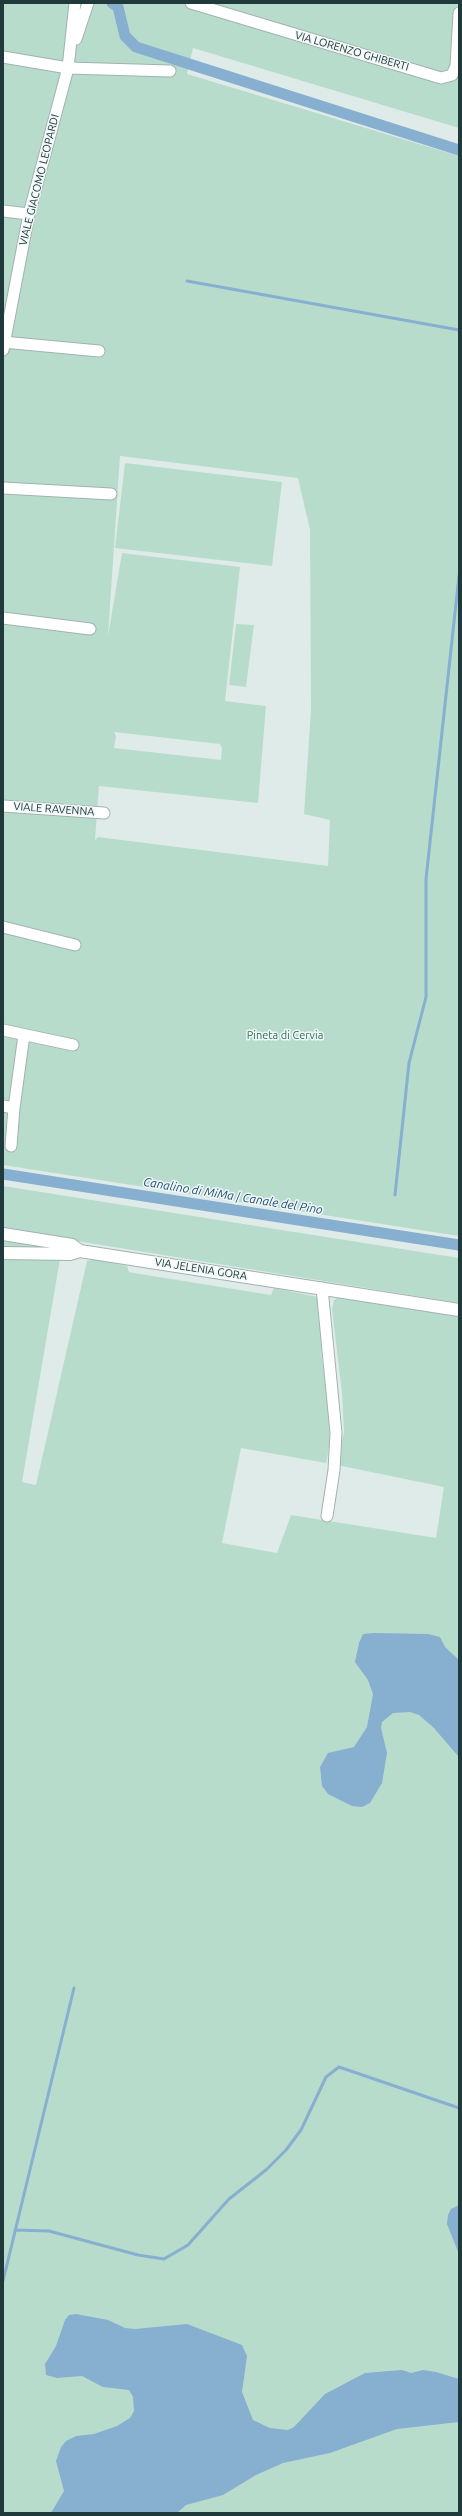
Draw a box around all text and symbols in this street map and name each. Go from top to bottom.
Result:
street label: VIA LORENZO GHIBERTI [293,28,411,74]
street label: VIALE GIACOMO LEOPARDI [16,113,62,247]
street label: VIALE RAVENNA [13,800,95,818]
park label: Pineta di Cervia [247,1028,323,1042]
water label: Canalino di MiMa | Canale del Pino [142,1175,324,1217]
street label: VIA JELENIA GORA [154,1255,248,1283]

